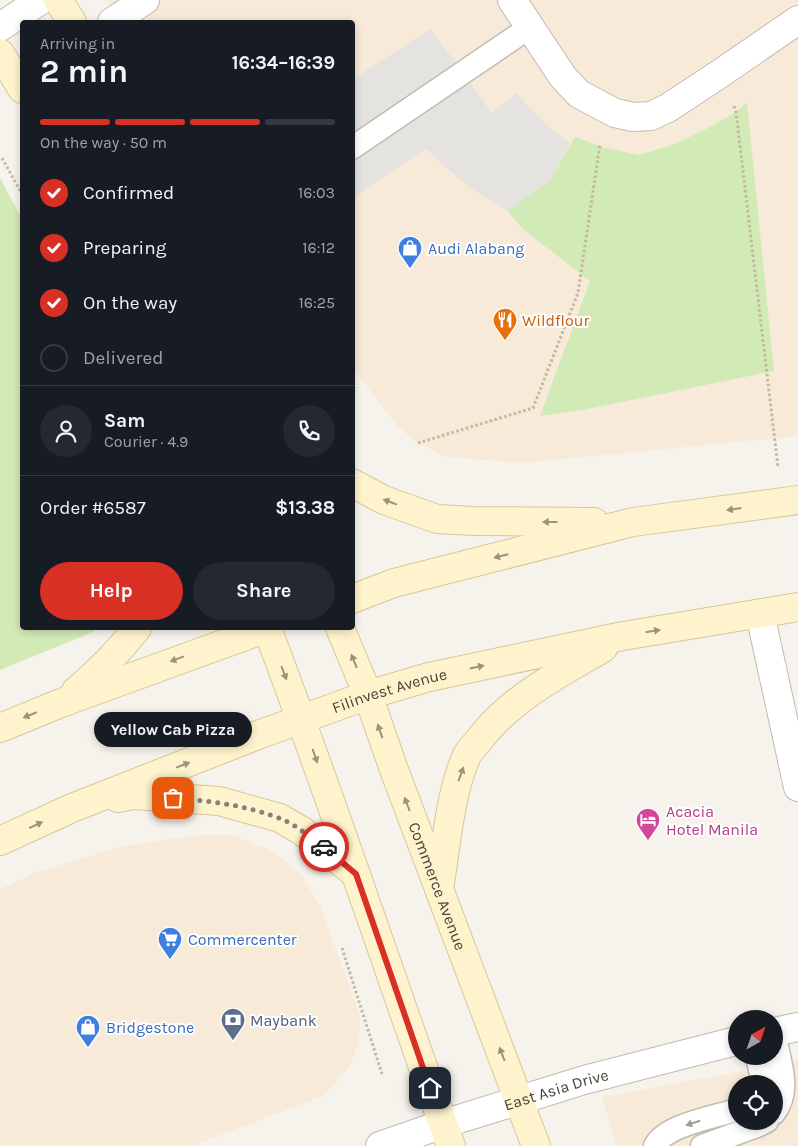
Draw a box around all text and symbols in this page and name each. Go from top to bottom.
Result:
text: Arriving in [40,34,115,53]
text: 16:34–16:39 [232,52,335,74]
text: 2 min [40,53,128,90]
text: On the way · 50 m [40,133,167,152]
icon: check [40,179,68,207]
text: Confirmed [83,182,174,204]
text: 16:03 [298,183,335,202]
icon: check [40,234,68,262]
shop icon: Audi Alabang [397,235,423,269]
text: Preparing [83,237,166,259]
text: 16:12 [302,238,335,257]
place label: Audi Alabang [428,239,524,258]
icon: check [40,289,68,317]
text: On the way [83,292,177,314]
text: 16:25 [299,293,335,312]
restaurant icon: Wildflour [492,307,518,341]
place label: Wildflour [522,311,589,330]
text: Delivered [83,347,163,369]
button: person [40,405,92,457]
button: phone [283,405,335,457]
text: Sam [104,410,145,432]
text: Courier · 4.9 [104,432,188,451]
text: Order #6587 [40,497,146,519]
text: $13.38 [275,497,335,519]
one-way arrow [382,498,397,506]
one-way arrow [726,505,742,513]
one-way arrow [541,518,557,526]
one-way arrow [494,552,509,560]
button: Help [40,562,183,620]
button: Share [193,562,335,620]
one-way arrow [646,627,662,635]
one-way arrow [350,653,358,668]
one-way arrow [169,655,184,663]
one-way arrow [469,663,484,671]
street label: Filinvest Avenue [329,664,449,717]
one-way arrow [281,666,289,680]
one-way arrow [23,712,37,720]
callout: Yellow Cab Pizza [94,713,252,748]
text: Yellow Cab Pizza [111,720,235,739]
one-way arrow [376,723,384,738]
one-way arrow [311,749,319,764]
one-way arrow [176,760,190,768]
one-way arrow [457,766,465,781]
pin [152,777,194,819]
icon: bag [159,784,187,812]
one-way arrow [403,796,411,811]
place label: Acacia Hotel Manila [666,802,758,839]
hotel icon: Acacia Hotel Manila [635,807,661,841]
street label: Commerce Avenue [405,819,470,953]
one-way arrow [29,820,43,828]
courier [299,822,349,872]
icon: car [310,833,338,861]
supermarket icon: Commercenter [157,926,183,960]
place label: Commercenter [188,930,297,949]
bank icon: Maybank [220,1007,246,1041]
north arrow [728,1010,782,1065]
map controls [728,1010,783,1130]
place label: Maybank [250,1011,317,1030]
shop icon: Bridgestone [75,1014,101,1048]
place label: Bridgestone [106,1018,194,1037]
one-way arrow [497,1047,505,1061]
street label: East Asia Drive [501,1065,611,1114]
pin [409,1067,451,1109]
icon: home [416,1074,444,1102]
button: locate [728,1075,783,1130]
one-way arrow [685,1120,700,1128]

